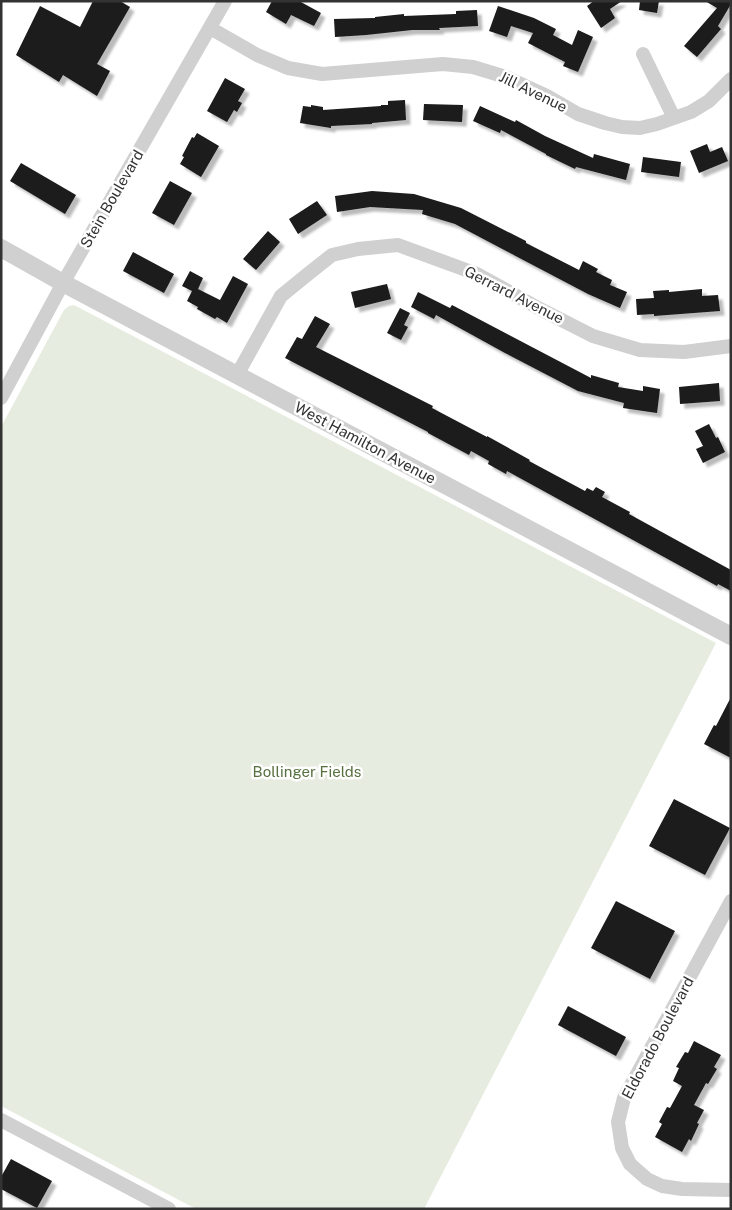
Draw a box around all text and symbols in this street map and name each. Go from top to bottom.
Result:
street label: Jill Avenue [496,68,570,115]
street label: Stein Boulevard [77,147,146,251]
street label: Gerrard Avenue [462,262,567,327]
street label: West Hamilton Avenue [292,398,439,487]
park label: Bollinger Fields [253,763,361,780]
street label: Eldorado Boulevard [618,974,697,1102]

